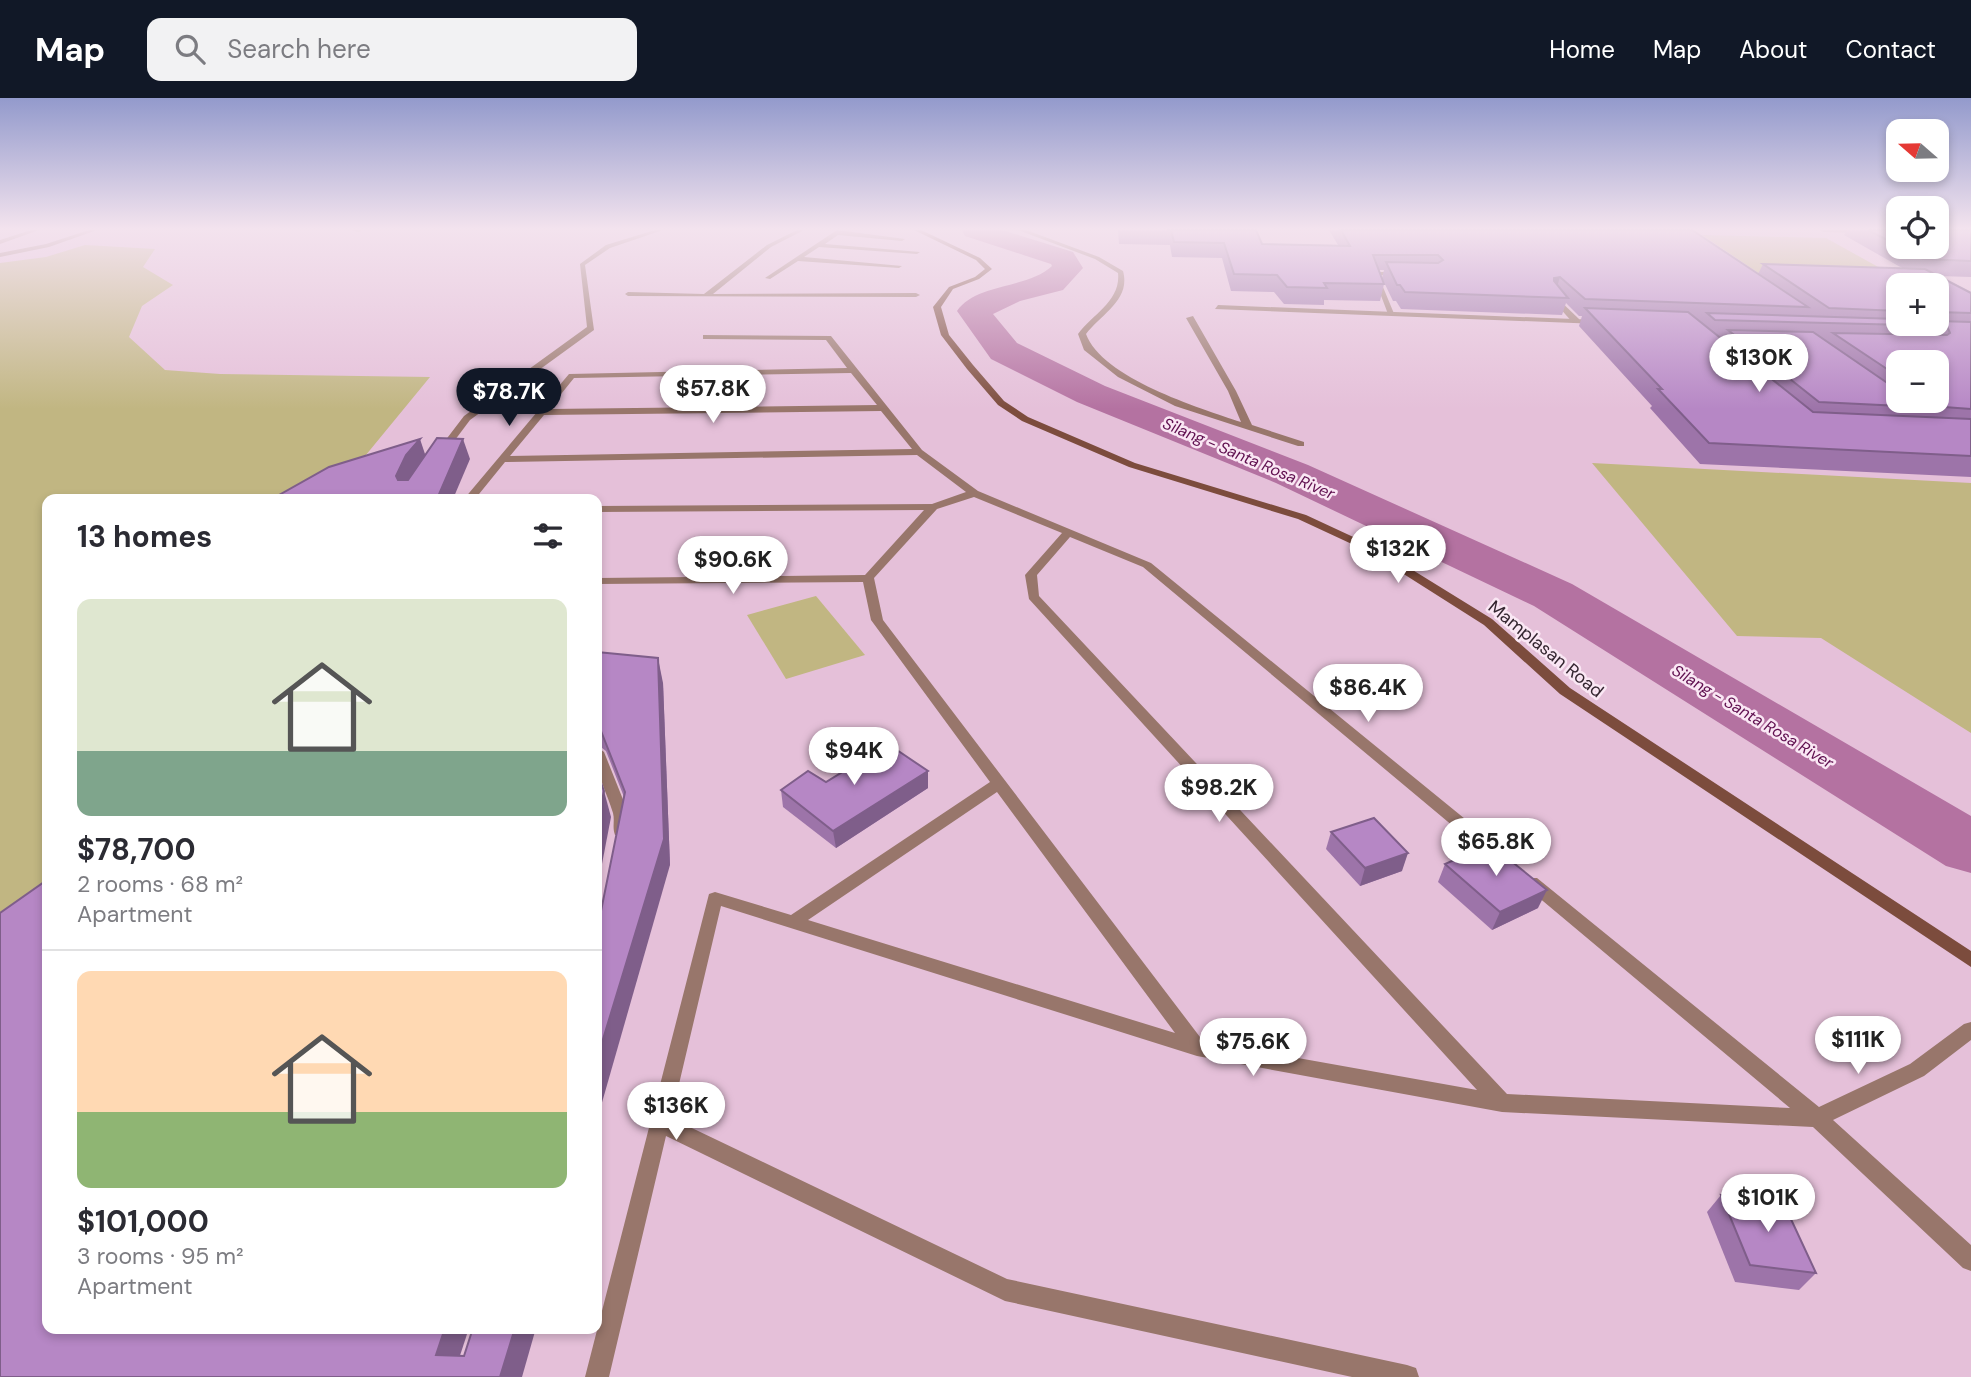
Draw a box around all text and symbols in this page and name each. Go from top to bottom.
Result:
search box [147,18,637,81]
text: Map [35,28,105,71]
icon: search [171,30,209,68]
text: Search here [227,32,371,66]
text: Home [1549,34,1615,65]
text: Map [1653,34,1701,65]
text: About [1739,34,1808,65]
text: Contact [1846,34,1936,65]
north arrow [1886,119,1950,182]
map controls [1886,119,1949,413]
button: locate [1886,196,1949,259]
button: + [1886,273,1949,336]
pin: $130K [1710,334,1808,394]
text: $130K [1725,342,1793,372]
button: − [1886,350,1949,413]
pin: $57.8K [656,366,770,425]
pin: $78.7K [452,368,566,428]
text: $57.8K [676,373,750,403]
text: $78.7K [472,376,546,406]
water label: Silang - Santa Rosa River [1160,413,1339,505]
text: 13 homes [77,517,212,556]
icon: filters [529,517,567,555]
pin: $132K [1349,526,1447,585]
text: $132K [1366,533,1430,563]
pin: $90.6K [676,536,790,596]
text: $90.6K [694,544,772,574]
street label: Mamplasan Road [1483,595,1609,703]
icon: home [259,644,385,770]
water label: Silang - Santa Rosa River [1668,660,1838,774]
pin: $86.4K [1311,664,1425,724]
text: $86.4K [1329,672,1407,702]
pin: $94K [813,728,895,787]
text: $94K [825,735,883,765]
pin: $98.2K [1162,764,1276,824]
text: $98.2K [1181,772,1257,802]
pin: $65.8K [1439,818,1553,878]
text: $65.8K [1457,826,1535,856]
text: $78,700 [77,830,196,869]
text: 2 rooms · 68 m² [77,869,243,899]
text: Apartment [77,899,192,929]
icon: home [259,1016,385,1142]
pin: $111K [1809,1016,1907,1076]
pin: $75.6K [1196,1018,1310,1078]
text: $111K [1831,1024,1885,1054]
text: $75.6K [1216,1026,1290,1056]
pin: $136K [627,1082,725,1142]
text: $136K [643,1090,709,1120]
pin: $101K [1719,1174,1817,1234]
text: $101K [1737,1182,1799,1212]
text: $101,000 [77,1202,209,1241]
text: 3 rooms · 95 m² [77,1241,244,1271]
text: Apartment [77,1271,192,1301]

